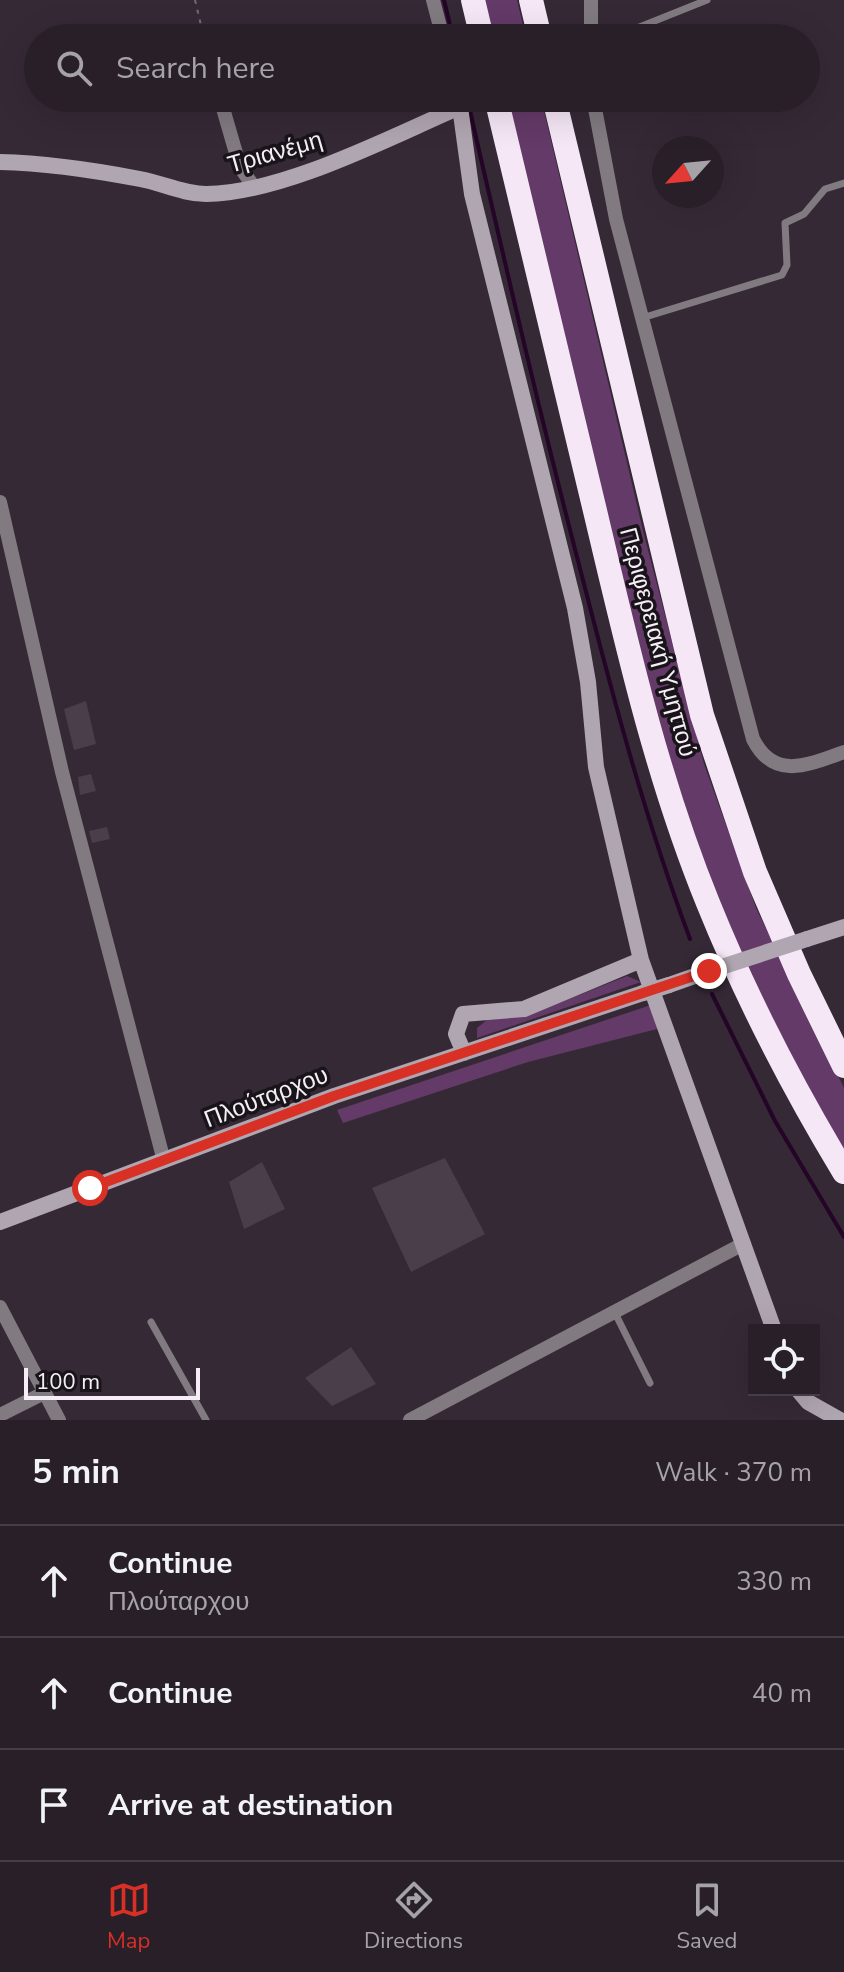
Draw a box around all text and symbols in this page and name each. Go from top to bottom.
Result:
search box [24,24,820,112]
icon: search [52,46,96,90]
text: Search here [116,48,275,89]
street label: Τριανέμη [224,123,326,181]
north arrow [652,136,724,208]
street label: Περιφερειακή Υμηττού [612,524,704,760]
route end [691,953,727,989]
street label: Πλούταρχου [199,1059,333,1135]
route start [72,1170,108,1206]
map controls [748,1324,820,1396]
button: locate [748,1324,820,1396]
scale bar [24,1364,200,1400]
text: 100 m [36,1367,100,1397]
text: 5 min [32,1449,120,1495]
text: Walk · 370 m [655,1455,812,1490]
text: Continue [108,1543,233,1584]
icon: ahead [32,1559,76,1603]
text: 330 m [736,1564,812,1599]
text: Πλούταρχου [108,1584,249,1619]
icon: ahead [32,1671,76,1715]
text: Continue [108,1673,233,1714]
text: 40 m [752,1676,812,1711]
icon: arrive [32,1783,76,1827]
text: Arrive at destination [108,1785,393,1826]
tab: Map [107,1878,151,1956]
tab: Directions [364,1878,463,1956]
tab: Saved [677,1878,737,1956]

